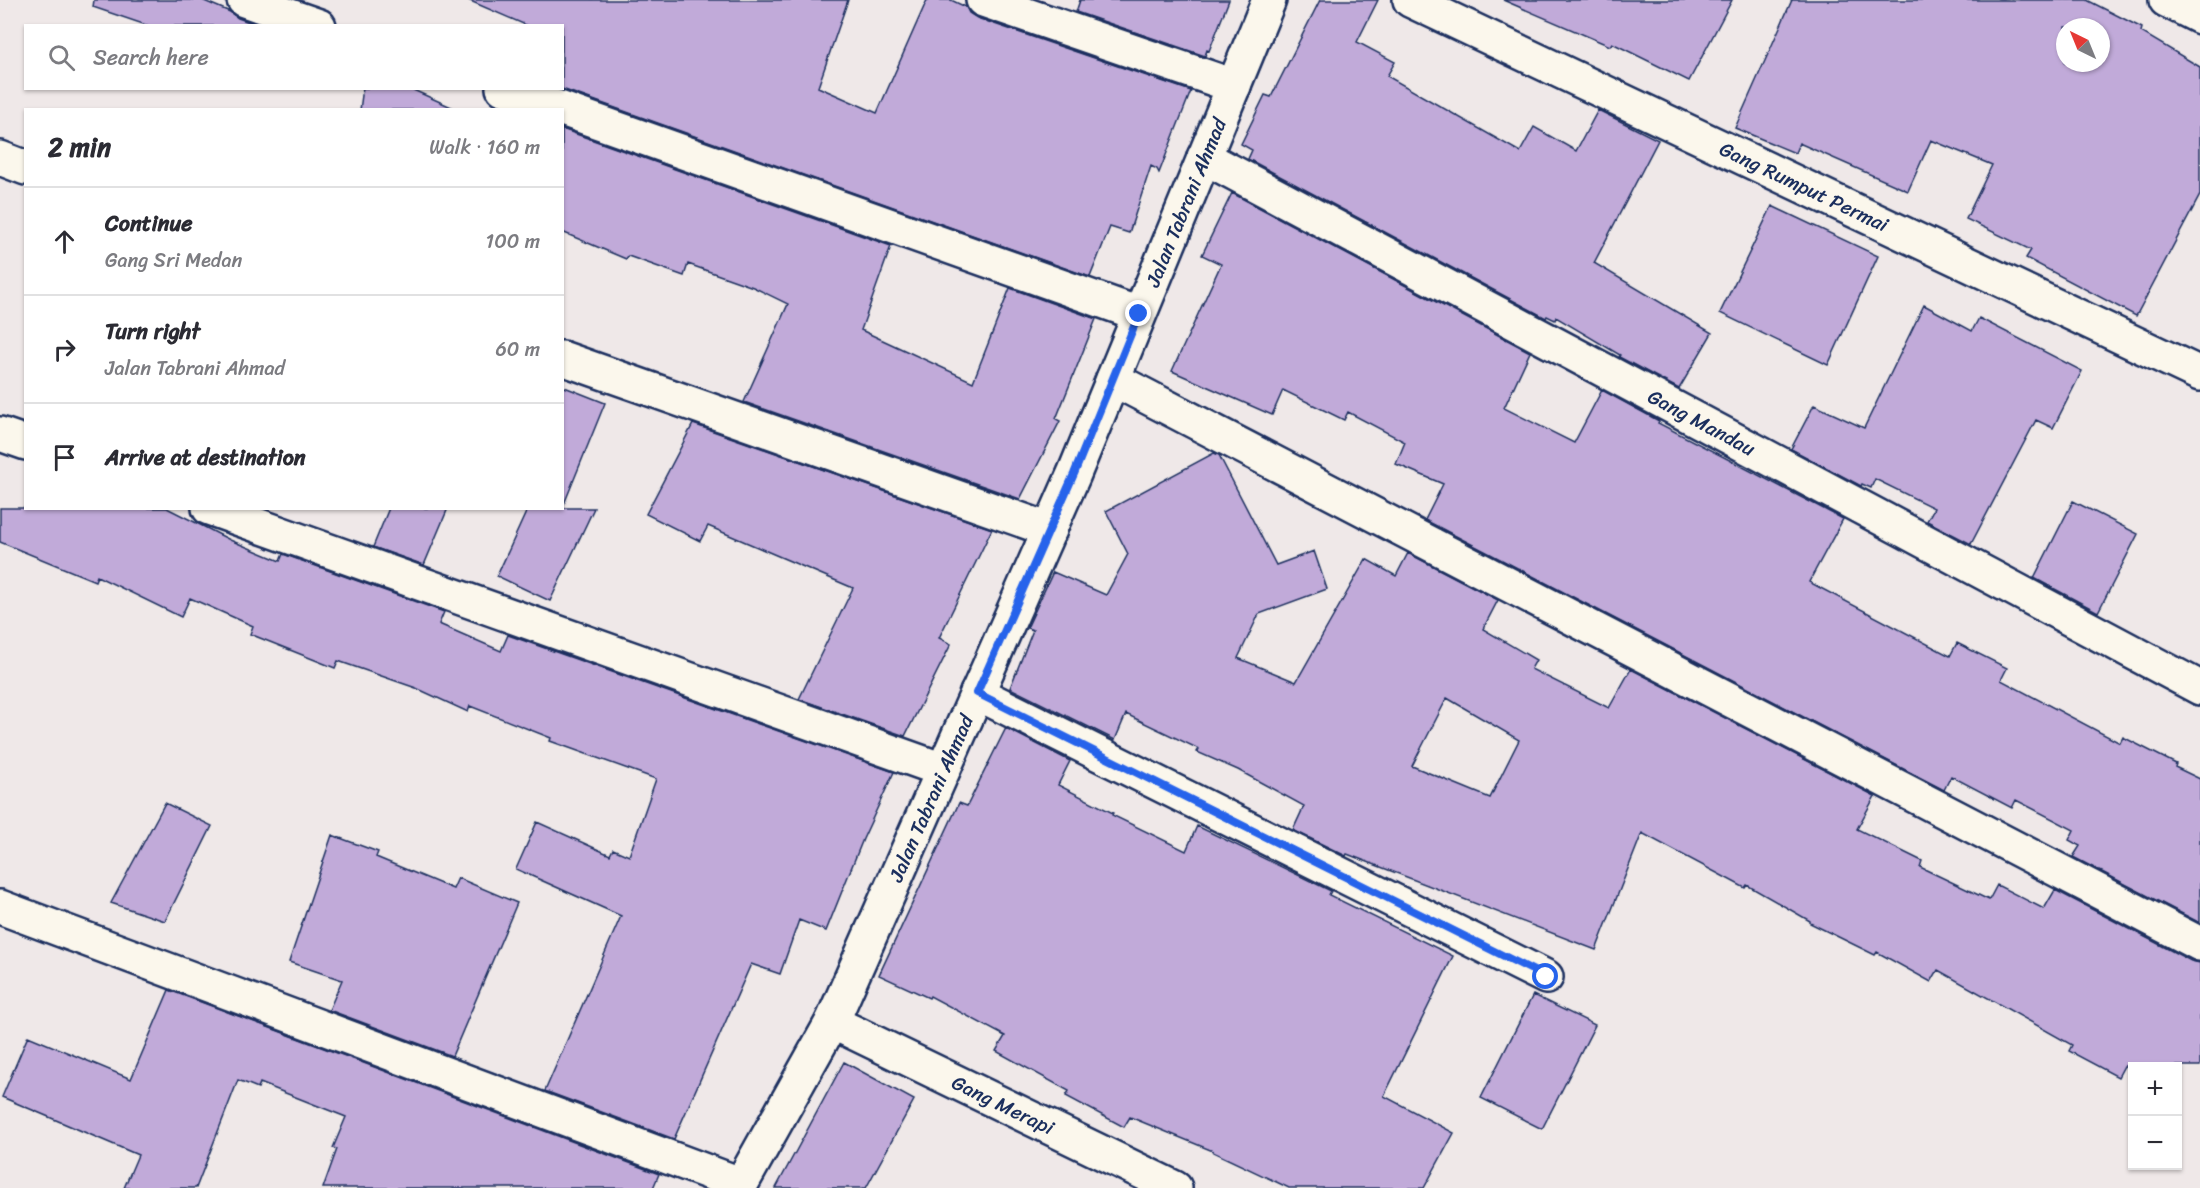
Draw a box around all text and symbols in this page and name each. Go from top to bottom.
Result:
north arrow [2056,18,2110,72]
search box [24,24,564,90]
text: Search here [93,38,209,77]
icon: search [45,41,78,74]
street label: Jalan Tabrani Ahmad [1135,111,1237,293]
text: 2 min [48,124,111,170]
text: Walk · 160 m [429,130,540,165]
street label: Gang Rumput Permai [1714,131,1895,242]
text: Continue [105,204,193,243]
text: 100 m [486,224,540,259]
icon: ahead [48,225,81,258]
text: Gang Sri Medan [105,243,242,278]
route end [1125,300,1151,326]
text: Turn right [105,312,200,351]
text: 60 m [495,332,540,367]
icon: right [48,333,81,366]
text: Jalan Tabrani Ahmad [105,351,285,386]
street label: Gang Mandau [1641,379,1762,466]
text: Arrive at destination [105,438,306,477]
icon: arrive [48,441,81,474]
street label: Jalan Tabrani Ahmad [878,707,984,888]
route start [1532,963,1558,989]
map controls [2128,1062,2182,1170]
button: + [2128,1062,2182,1116]
street label: Gang Merapi [946,1065,1062,1145]
button: − [2128,1116,2182,1170]

